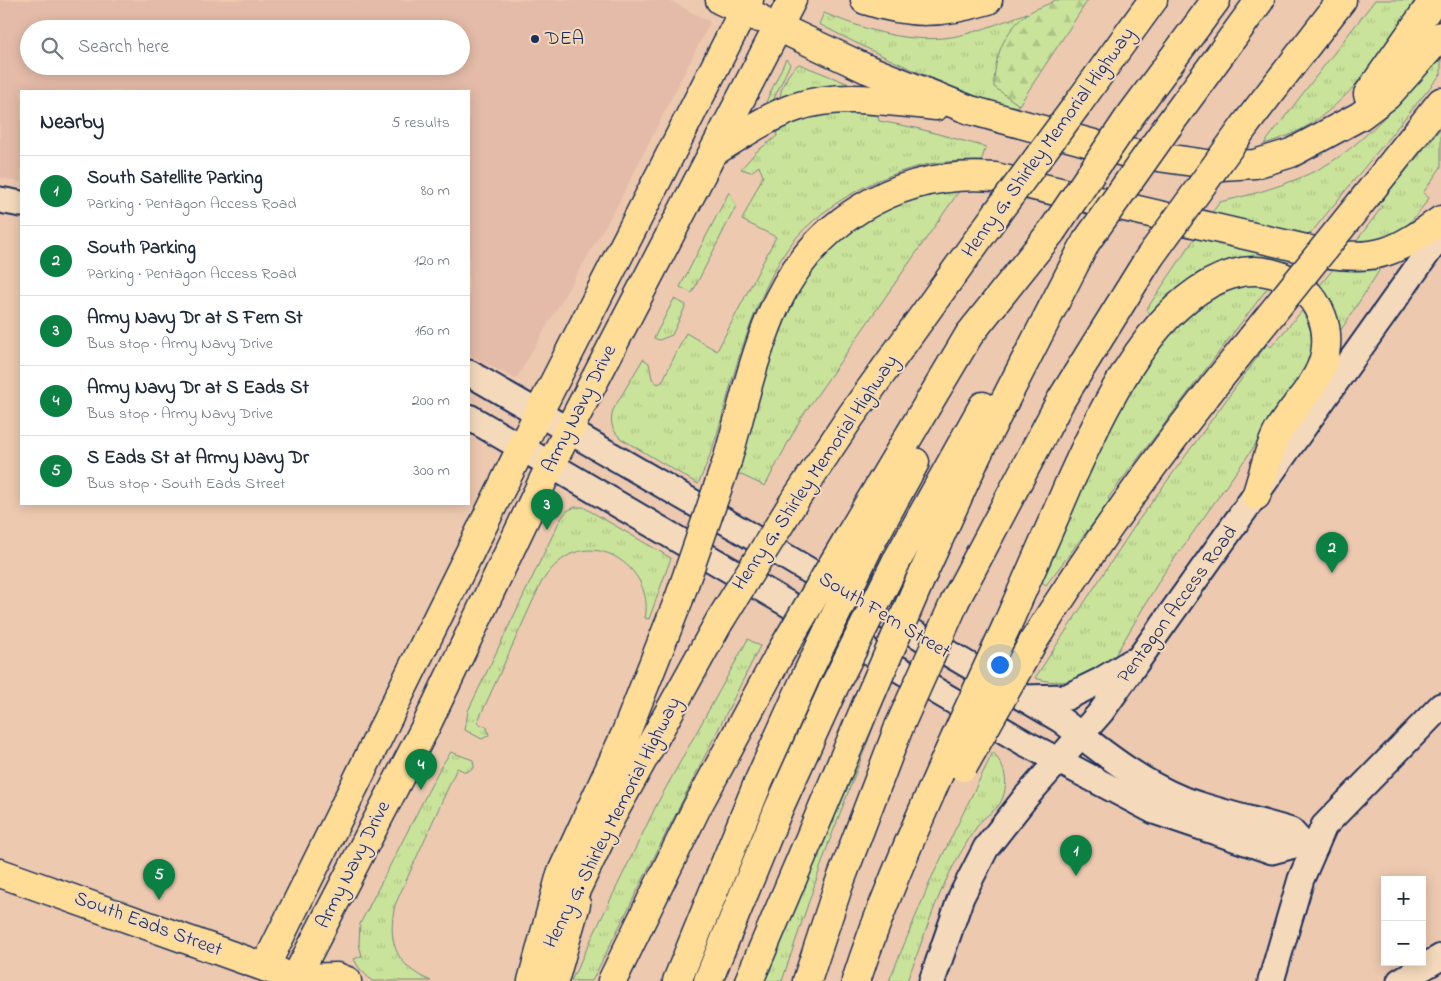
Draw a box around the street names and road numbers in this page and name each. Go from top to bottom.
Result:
street label: Henry G. Shirley Memorial Highway [955,22,1144,265]
street label: Army Navy Drive [535,340,625,478]
street label: Henry G. Shirley Memorial Highway [726,349,907,597]
street label: Pentagon Access Road [1111,520,1246,691]
street label: South Fern Street [813,565,956,667]
street label: Henry G. Shirley Memorial Highway [537,692,690,954]
street label: Army Navy Drive [309,796,399,934]
street label: South Eads Street [70,885,226,965]

